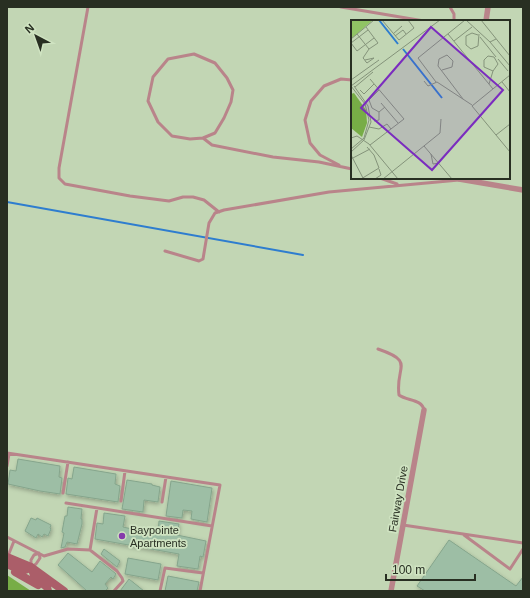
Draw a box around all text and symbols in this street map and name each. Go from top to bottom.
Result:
north arrow [16,16,56,56]
inset map [351,20,510,179]
text: N [23,21,36,36]
street label: Fairway Drive [386,465,410,533]
place label: Baypointe Apartments [130,524,187,549]
marker: Baypointe Apartments [117,531,127,541]
scale bar [386,556,475,582]
text: 100 m [392,563,425,577]

